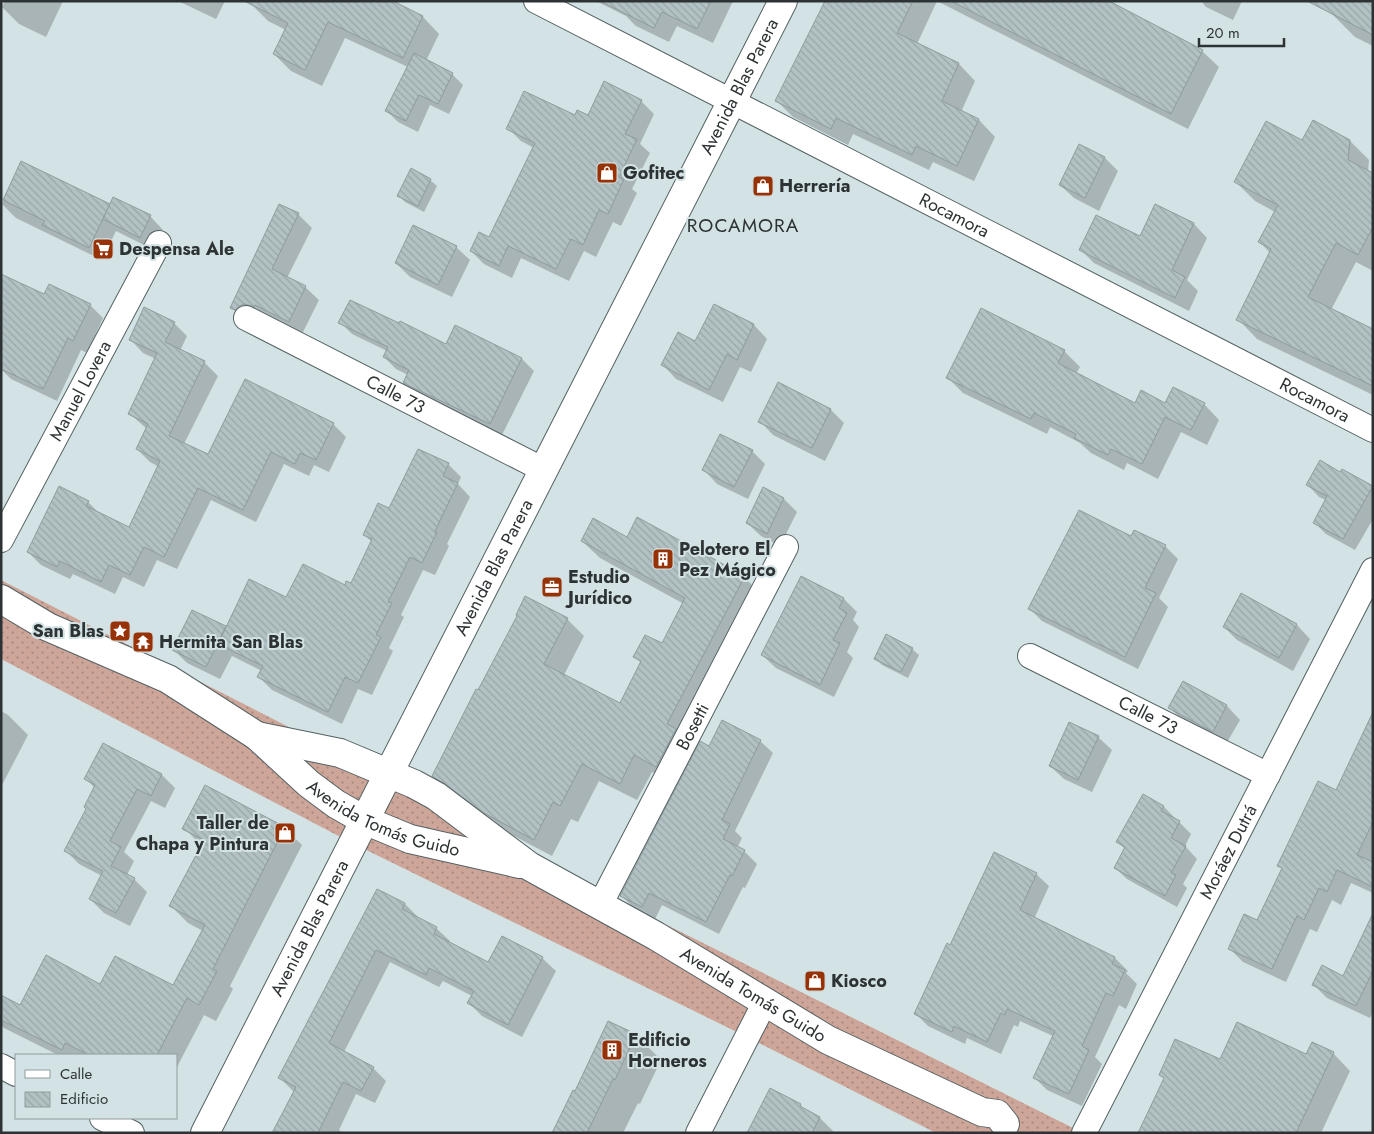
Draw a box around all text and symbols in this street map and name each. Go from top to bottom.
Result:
street label: Avenida Blas Parera [694,14,785,159]
scale bar [1199,15,1284,47]
text: 20 m [1206,22,1240,44]
place label: Gofitec [623,160,684,186]
shop icon: Gofitec [595,161,619,185]
place label: Herrería [779,173,850,199]
shop icon: Herrería [751,174,775,198]
street label: Rocamora [915,186,994,244]
district label: ROCAMORA [687,212,799,239]
place label: Despensa Ale [119,236,234,262]
supermarket icon: Despensa Ale [91,237,115,261]
street label: Manuel Lovera [43,336,118,446]
street label: Calle 73 [362,368,430,420]
street label: Rocamora [1275,371,1354,429]
street label: Avenida Blas Parera [448,495,539,640]
place label: Pelotero El Pez Mágico [679,536,776,583]
building icon: Pelotero El Pez Mágico [651,547,675,571]
place label: Estudio Jurídico [565,564,633,611]
office icon: Estudio Jurídico [540,575,564,599]
place label: San Blas [33,618,104,644]
place icon: San Blas [108,619,132,643]
place label: Hermita San Blas [159,629,303,655]
temple icon: Hermita San Blas [131,630,155,654]
street label: Calle 73 [1114,689,1182,741]
street label: Bosetti [670,699,716,755]
street label: Avenida Tomás Guido [301,773,462,863]
street label: Moráez Dutrá [1193,800,1263,904]
place label: Taller de Chapa y Pintura [136,810,269,857]
shop icon: Taller de Chapa y Pintura [273,821,297,845]
street label: Avenida Blas Parera [264,855,355,1001]
street label: Avenida Tomás Guido [675,941,831,1049]
place label: Kiosco [831,968,887,994]
shop icon: Kiosco [803,969,827,993]
place label: Edificio Horneros [628,1027,707,1074]
building icon: Edificio Horneros [600,1038,624,1062]
legend [15,1054,178,1119]
text: Calle [60,1063,92,1085]
text: Edificio [60,1088,108,1110]

